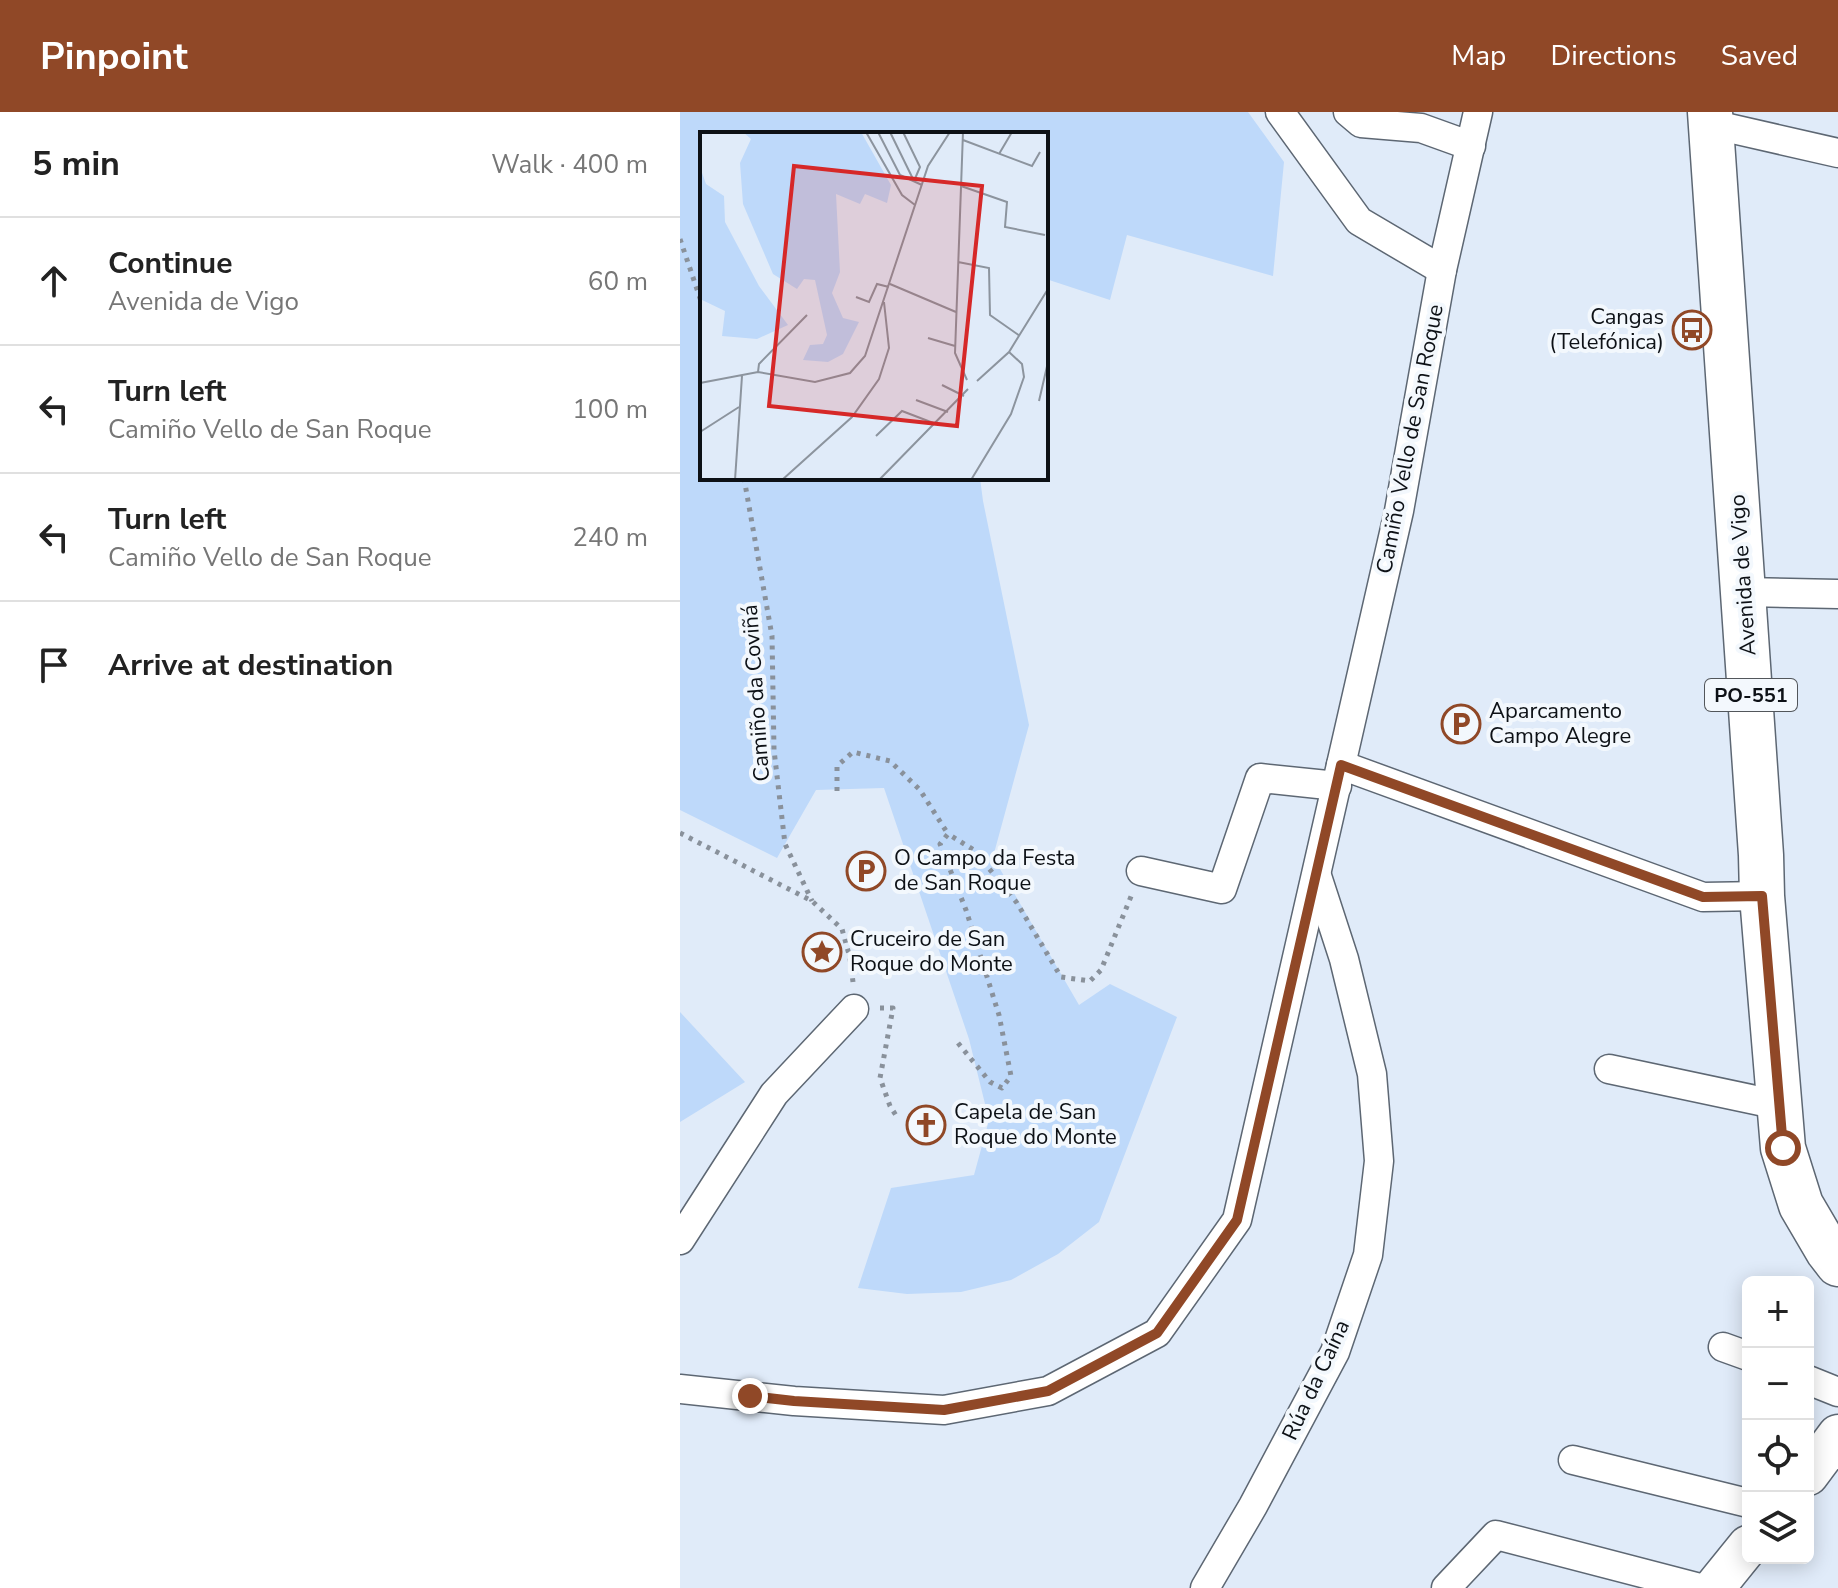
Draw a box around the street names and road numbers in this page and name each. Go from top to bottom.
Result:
street label: Camiño Vello de San Roque [1369,302,1451,576]
street label: Avenida de Vigo [1722,493,1764,657]
street label: Camiño da Coviñá [735,604,777,782]
road number: PO-551 [1705,679,1797,711]
street label: Rúa da Caína [1275,1315,1357,1445]

